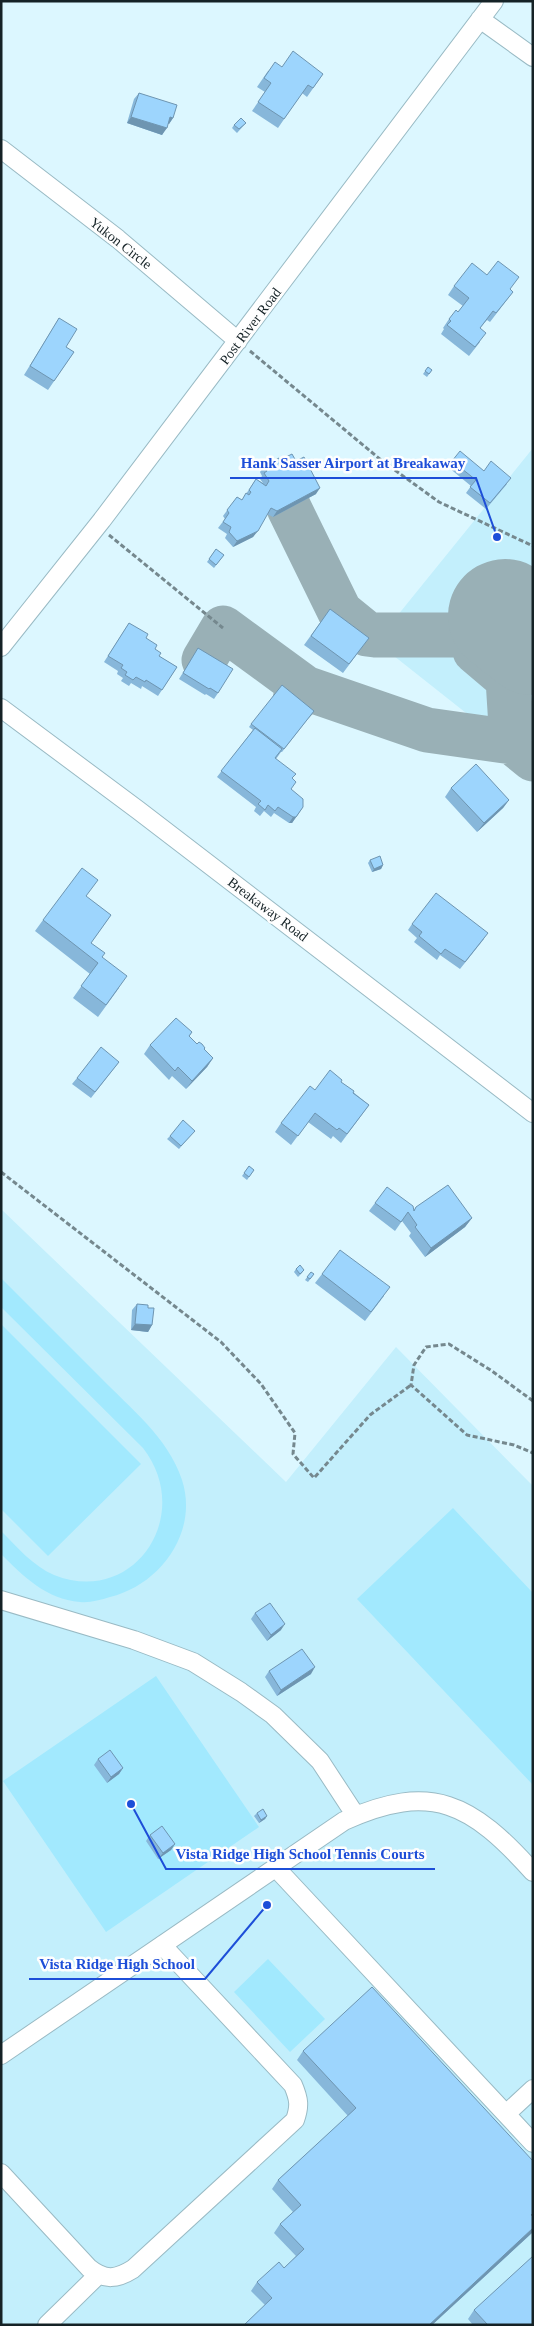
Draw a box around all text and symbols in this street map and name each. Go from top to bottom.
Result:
street label: Yukon Circle [87,215,155,272]
street label: Post River Road [217,285,284,367]
callout: Hank Sasser Airport at Breakaway [230,448,476,478]
text: Hank Sasser Airport at Breakaway [241,455,466,471]
street label: Breakaway Road [225,875,311,944]
callout: Vista Ridge High School Tennis Courts [166,1839,435,1869]
text: Vista Ridge High School Tennis Courts [175,1846,425,1862]
callout: Vista Ridge High School [29,1949,205,1979]
text: Vista Ridge High School [39,1956,195,1972]

